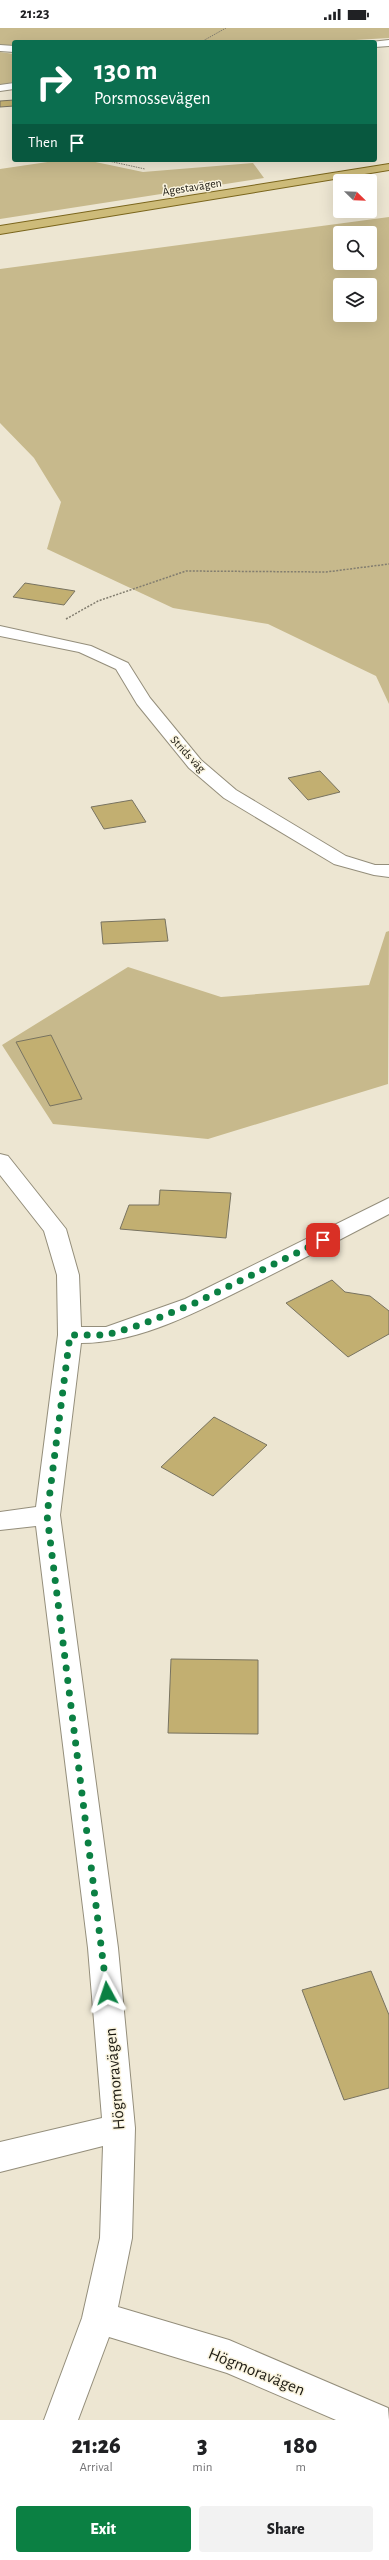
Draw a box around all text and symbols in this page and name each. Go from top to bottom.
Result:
text: 21:23 [20,6,49,21]
icon: right [28,56,80,108]
text: 130 m [94,57,158,85]
text: Porsmossevägen [94,90,211,108]
icon: arrive [66,132,88,154]
text: Then [28,135,58,150]
street label: Ågestavägen [161,174,223,198]
north arrow [333,174,377,218]
map controls [333,174,377,322]
button: search [333,226,377,270]
button: layers [333,278,377,322]
street label: Strids väg [168,733,208,775]
pin [306,1223,340,1257]
icon: arrive [312,1229,334,1251]
position arrow [86,1972,128,2014]
street label: Högmoravägen [102,2027,127,2131]
street label: Högmoravägen [206,2344,307,2399]
text: 21:26 [72,2434,121,2458]
text: 3 [197,2434,208,2458]
text: 180 [284,2434,317,2458]
text: Arrival [79,2461,113,2474]
text: min [192,2461,213,2474]
text: m [296,2461,306,2474]
button: Exit [16,2506,191,2552]
button: Share [199,2506,373,2552]

